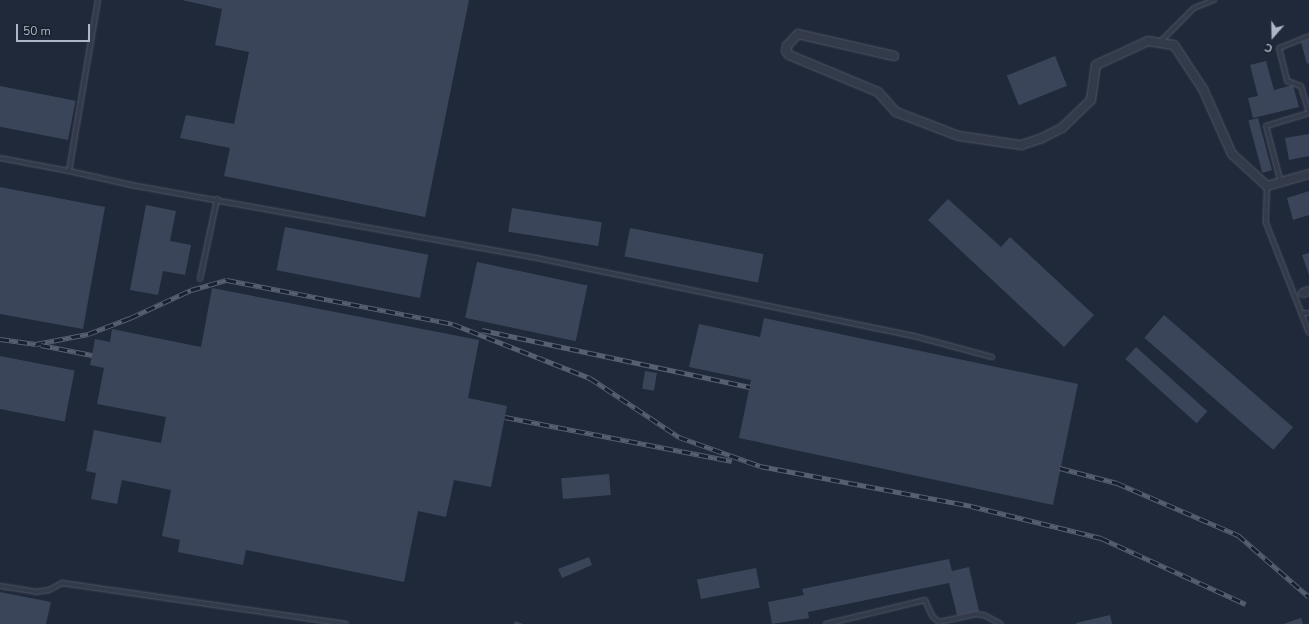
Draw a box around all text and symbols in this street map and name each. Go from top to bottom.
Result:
scale bar [18,16,92,42]
north arrow [1253,16,1293,56]
text: 50 m [23,23,51,39]
text: С [1263,39,1275,56]

